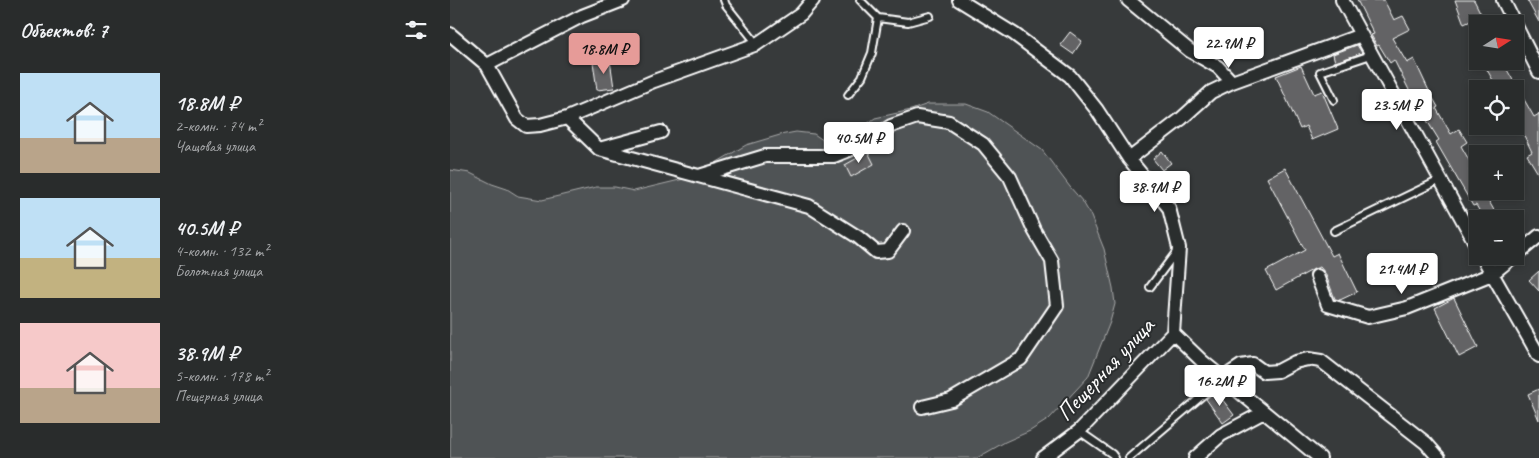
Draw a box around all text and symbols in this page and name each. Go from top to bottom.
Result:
north arrow [1469,15,1524,70]
map controls [1469,15,1524,265]
icon: filters [402,16,430,44]
text: Объектов: 7 [20,17,108,43]
pin: 22.9M ₽ [1183,27,1275,69]
pin: 18.8M ₽ [558,32,650,75]
text: 22.9M ₽ [1205,33,1253,53]
text: 18.8M ₽ [580,39,628,59]
button: locate [1469,80,1524,135]
pin: 23.5M ₽ [1351,88,1443,131]
text: 18.8M ₽ [175,90,239,116]
icon: home [60,93,120,153]
text: 23.5M ₽ [1373,95,1421,115]
text: 2-комн. · 74 m² [175,116,261,136]
pin: 40.5M ₽ [813,121,905,164]
text: 40.5M ₽ [835,128,883,148]
text: Чащовая улица [175,136,255,156]
button: + [1469,145,1524,200]
pin: 38.9M ₽ [1109,170,1201,213]
text: 38.9M ₽ [1131,177,1179,197]
button: − [1469,210,1524,265]
text: 40.5M ₽ [175,215,238,241]
icon: home [60,218,120,278]
text: 4-комн. · 132 m² [175,241,268,261]
pin: 21.4M ₽ [1356,252,1448,295]
text: 21.4M ₽ [1378,259,1426,279]
text: Болотная улица [175,261,262,281]
street label: Пещерная улица [1050,310,1162,427]
text: 38.9M ₽ [175,340,239,366]
icon: home [60,343,120,403]
pin: 16.2M ₽ [1174,364,1266,407]
text: 5-комн. · 178 m² [175,366,268,386]
text: 16.2M ₽ [1196,371,1244,391]
text: Пещерная улица [175,386,262,406]

